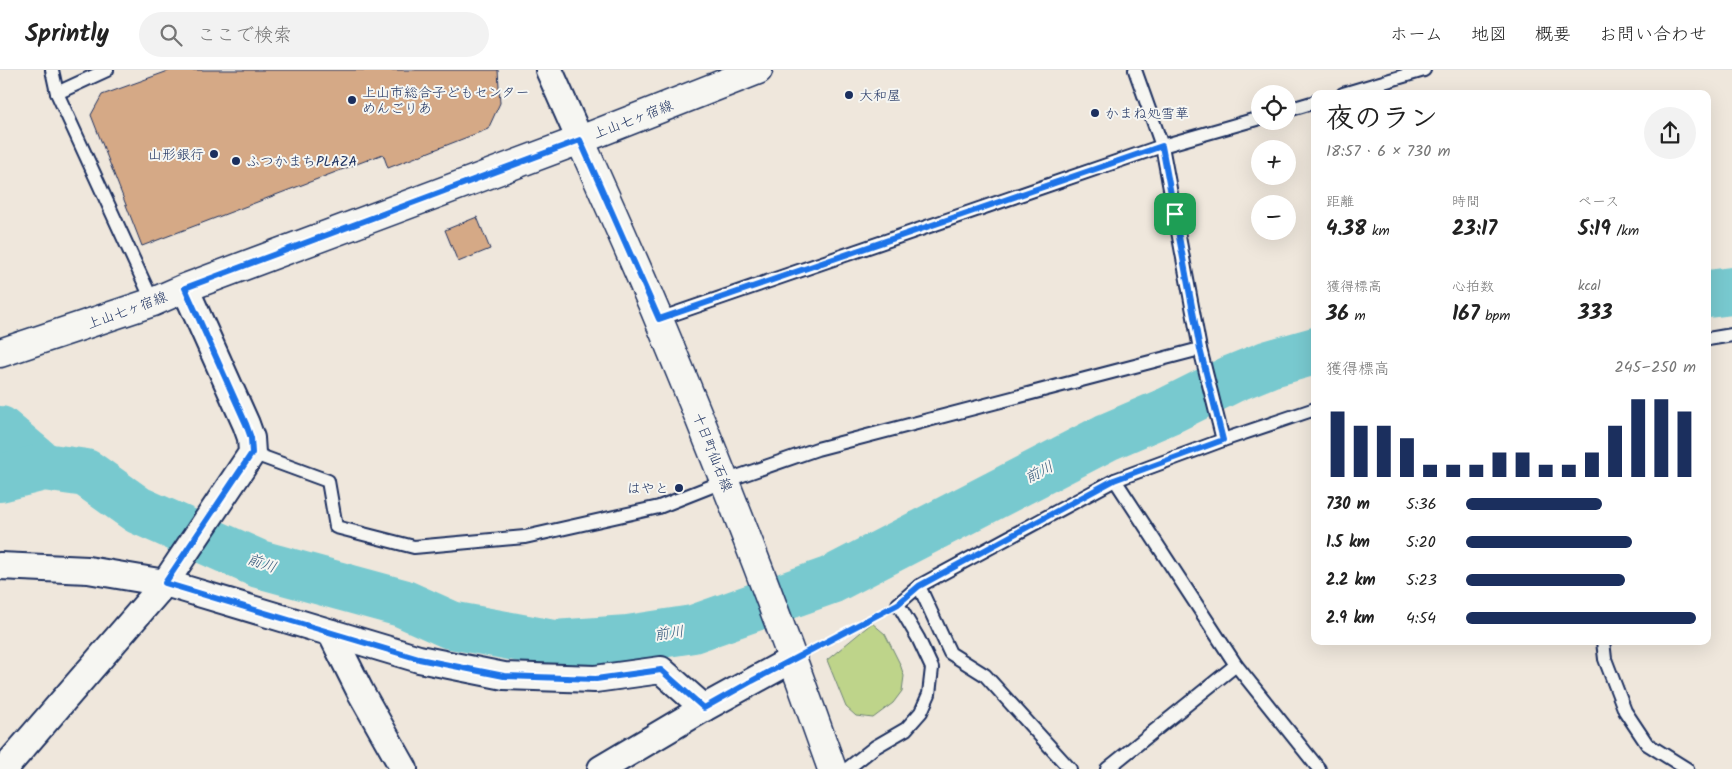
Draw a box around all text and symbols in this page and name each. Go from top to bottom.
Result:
search box [139,12,489,57]
text: Sprintly [25,15,109,54]
icon: search [157,21,185,49]
text: ここで検索 [197,21,292,51]
text: ホーム [1390,21,1443,50]
text: 地図 [1471,21,1507,50]
text: 概要 [1535,21,1571,50]
text: お問い合わせ [1599,21,1707,50]
place label: 上山市総合子どもセンター めんごりあ [362,82,529,120]
place label: 大和屋 [859,85,901,107]
map controls [1251,85,1296,240]
button: locate [1251,85,1296,130]
marker: 大和屋 [843,89,855,101]
marker: 上山市総合子どもセンター めんごりあ [346,94,358,106]
street label: 上山七ヶ宿線 [590,95,677,145]
text: 夜のラン [1326,97,1438,142]
place label: かまね処雪華 [1105,103,1189,125]
marker: かまね処雪華 [1089,107,1101,119]
button: share [1644,107,1696,159]
text: 18:57 · 6 × 730 m [1326,139,1450,164]
button: + [1251,140,1296,185]
place label: 山形銀行 [148,144,204,166]
marker: 山形銀行 [208,148,220,160]
place label: ふつかまちPLAZA [246,151,357,173]
marker: ふつかまちPLAZA [230,155,242,167]
text: 距離 [1326,191,1354,213]
text: 時間 [1452,191,1480,213]
text: ペース [1578,191,1619,213]
pin [1154,193,1196,235]
button: − [1251,195,1296,240]
icon: arrive [1161,200,1189,228]
text: 4.38 [1326,213,1366,246]
text: 23:17 [1452,213,1497,246]
text: 5:19 [1578,213,1611,246]
text: km [1366,220,1390,242]
text: /km [1611,220,1639,242]
text: kcal [1578,275,1601,297]
text: 獲得標高 [1326,276,1382,298]
text: 心拍数 [1452,276,1494,298]
street label: 上山七ヶ宿線 [84,286,171,336]
text: 333 [1578,297,1612,330]
text: 36 [1326,298,1349,331]
text: 167 [1452,298,1480,331]
text: m [1349,305,1366,327]
text: bpm [1480,305,1510,327]
text: 245–250 m [1614,355,1696,380]
text: 獲得標高 [1326,357,1390,382]
street label: 十日町仙石線 [686,409,738,495]
water label: 前川 [1021,455,1058,490]
place label: はやと [627,478,669,500]
marker: はやと [673,482,685,494]
text: 730 m [1326,492,1370,517]
text: 5:36 [1406,492,1437,517]
text: 1.5 km [1326,530,1370,555]
text: 5:20 [1406,530,1436,555]
water label: 前川 [244,548,280,580]
text: 2.2 km [1326,568,1376,593]
text: 5:23 [1406,568,1437,593]
text: 2.9 km [1326,606,1374,631]
text: 4:54 [1406,606,1436,631]
water label: 前川 [653,620,686,648]

